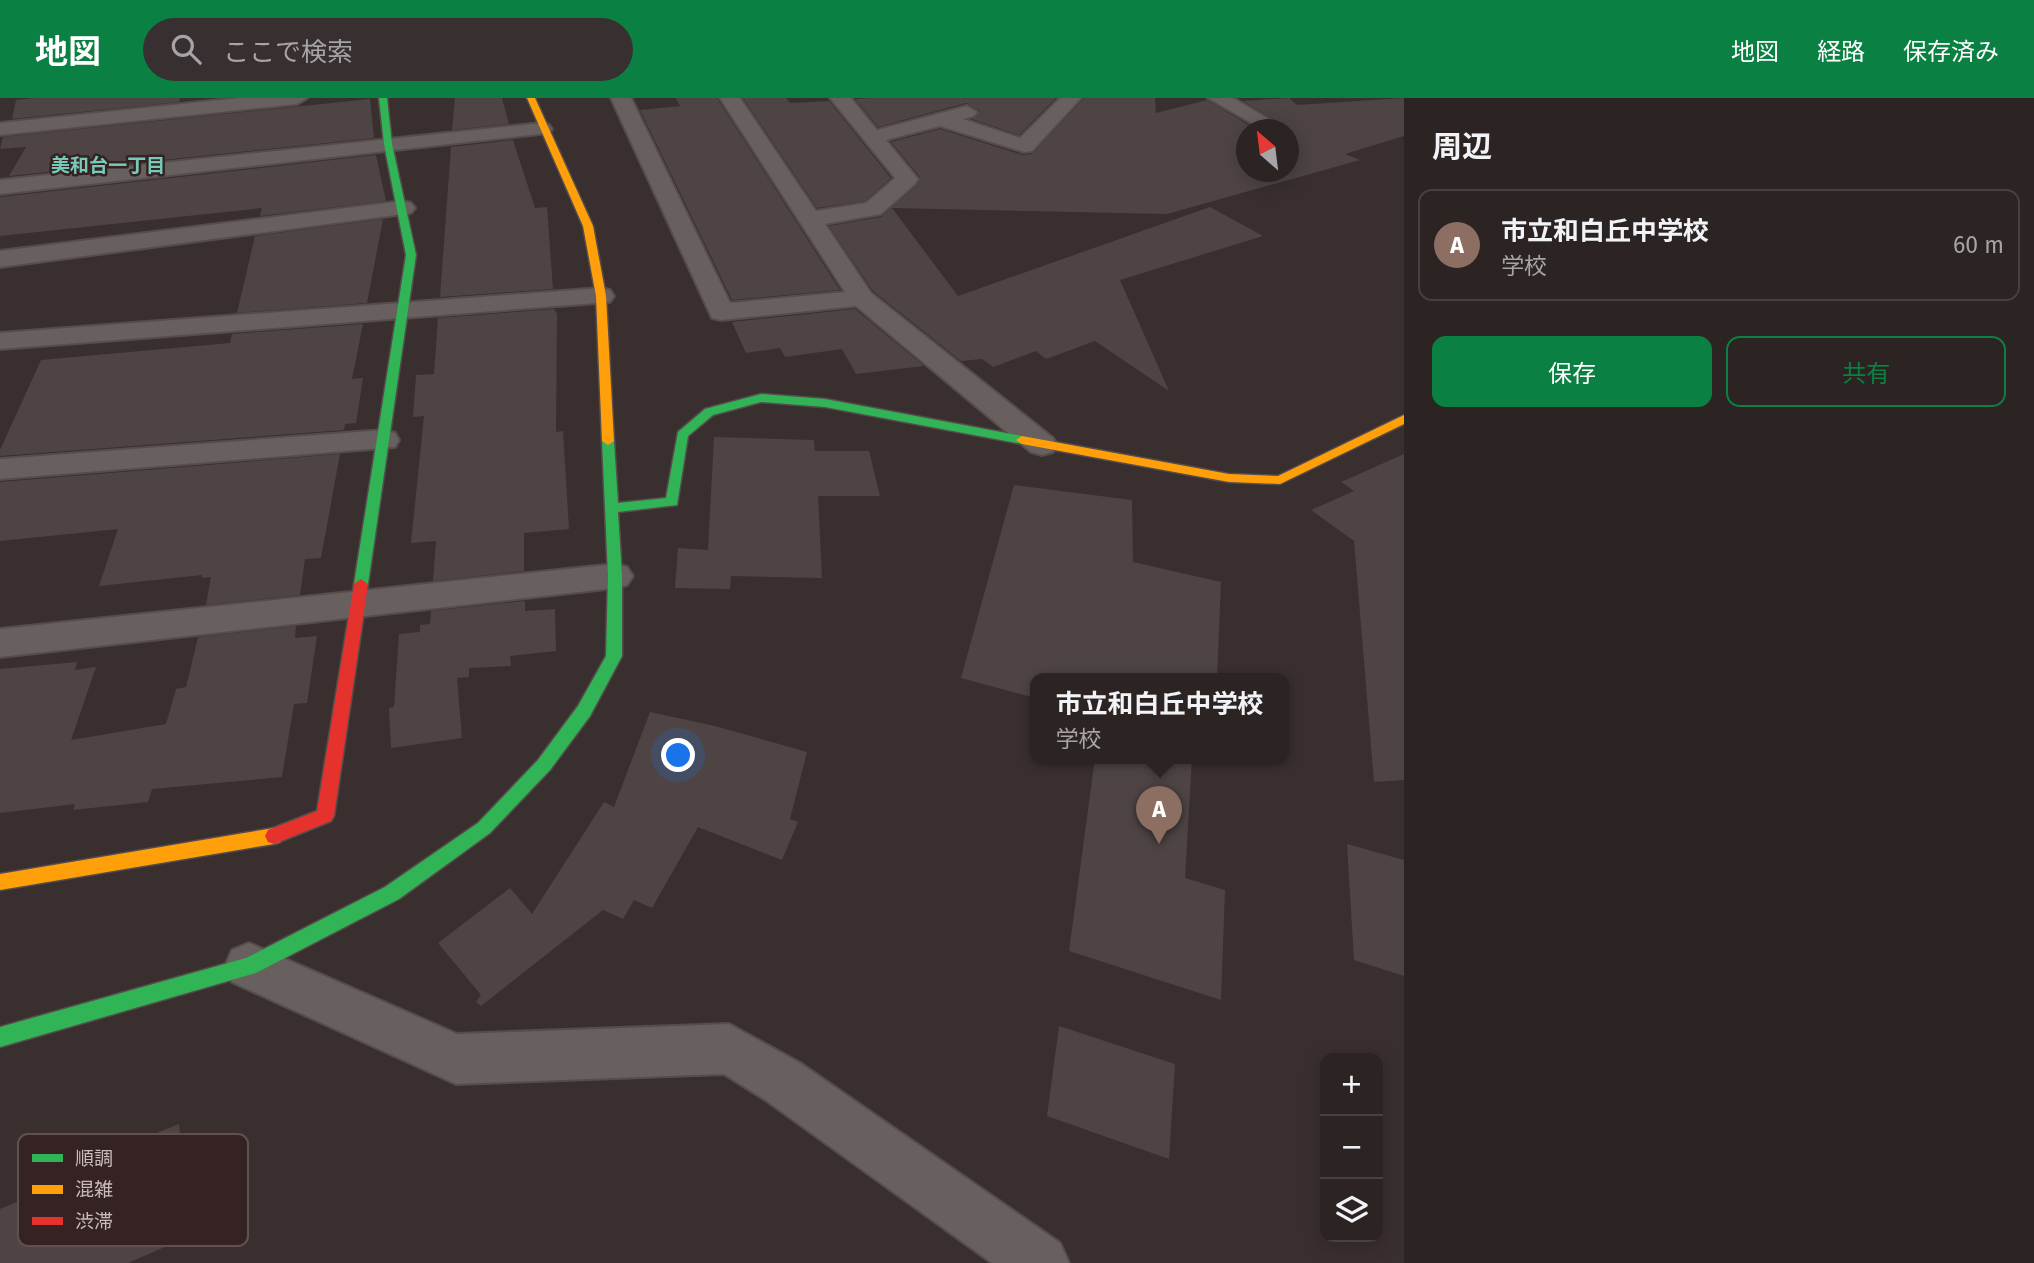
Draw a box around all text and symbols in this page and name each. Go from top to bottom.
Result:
search box [143,18,633,81]
icon: search [167,30,205,68]
text: 地図 [35,32,101,72]
text: ここで検索 [223,37,353,68]
text: 地図 [1731,38,1779,66]
text: 経路 [1817,38,1865,66]
text: 保存済み [1903,38,1999,66]
north arrow [1236,119,1299,182]
text: 周辺 [1432,129,1492,165]
district label: 美和台一丁目 [51,154,165,177]
text: 市立和白丘中学校 [1501,216,1709,247]
text: A [1450,231,1464,259]
text: 60 m [1953,231,2004,259]
text: 学校 [1501,252,1547,280]
button: 保存 [1432,336,1712,407]
button: 共有 [1726,336,2006,407]
popup [1030,673,1289,764]
text: 市立和白丘中学校 [1055,689,1264,720]
text: 学校 [1055,725,1101,753]
your location [661,738,695,772]
pin: A [1136,786,1182,844]
map controls [1320,1053,1383,1242]
button: + [1320,1053,1383,1116]
button: − [1320,1116,1383,1179]
legend [18,1134,248,1246]
text: 順調 [75,1147,113,1170]
text: 混雑 [75,1178,113,1201]
button: layers [1320,1179,1383,1242]
text: 渋滞 [75,1210,113,1233]

